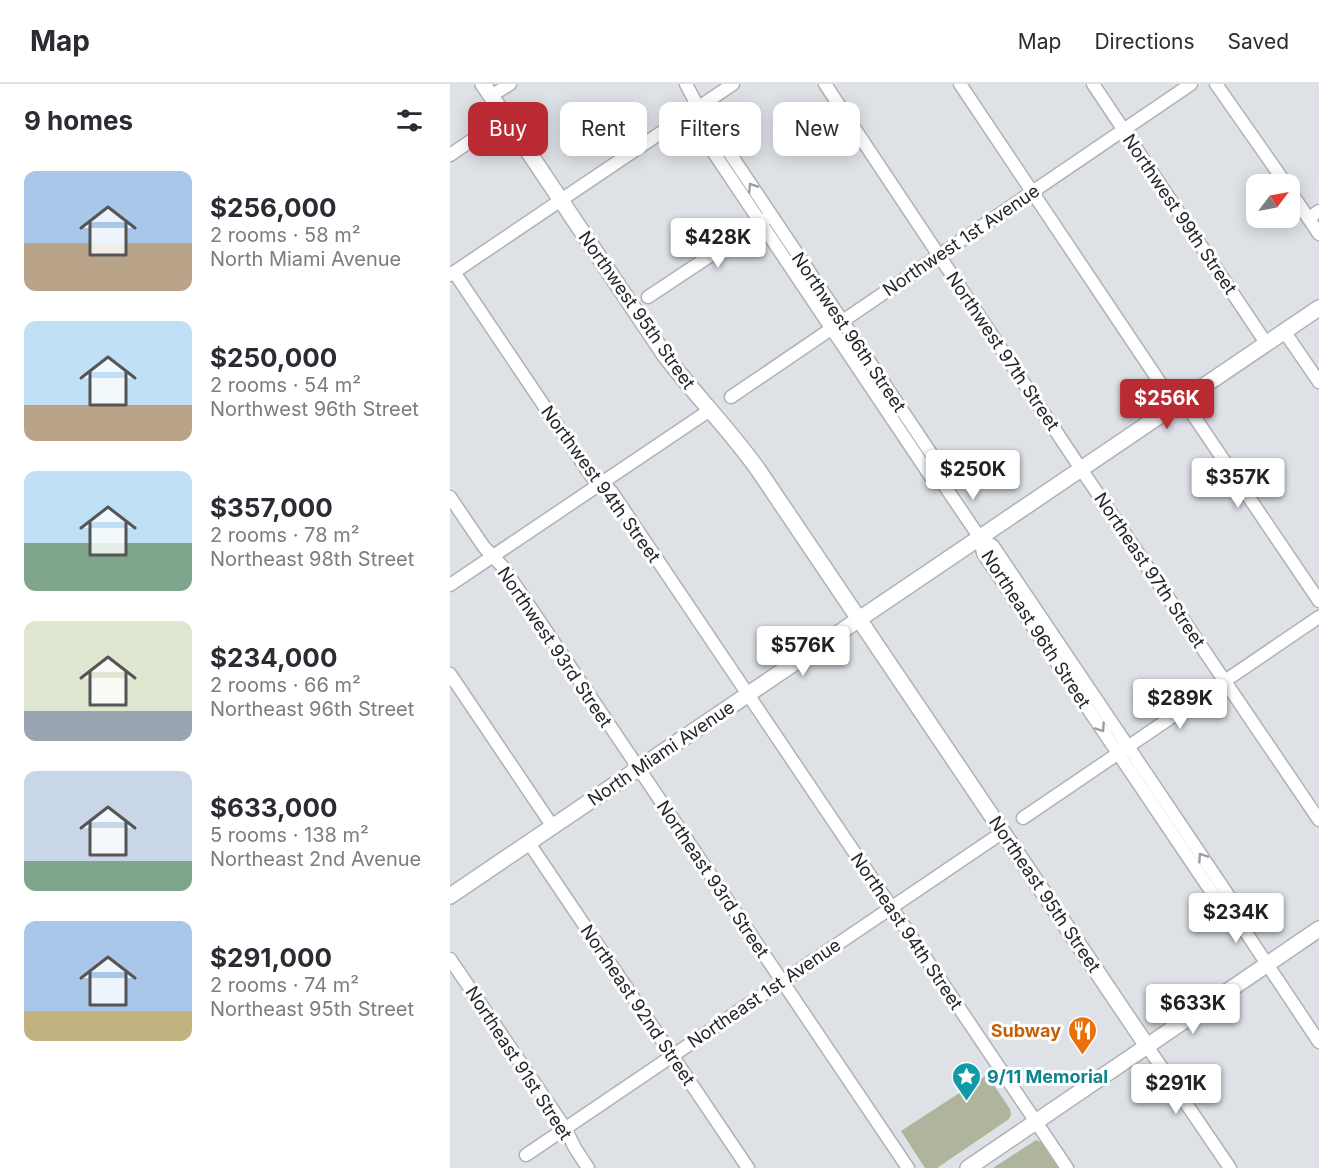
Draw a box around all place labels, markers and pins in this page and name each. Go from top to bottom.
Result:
pin: $428K [676,218,760,269]
pin: $256K [1125,379,1209,430]
pin: $250K [931,450,1015,501]
pin: $357K [1196,458,1280,509]
pin: $576K [761,626,845,677]
pin: $289K [1138,679,1222,730]
pin: $234K [1194,893,1278,944]
pin: $633K [1151,984,1235,1035]
restaurant icon: Subway [1066,1014,1098,1056]
place label: Subway [991,1020,1061,1041]
place icon: 9/11 Memorial [950,1060,982,1102]
pin: $291K [1134,1064,1218,1115]
place label: 9/11 Memorial [987,1066,1108,1087]

